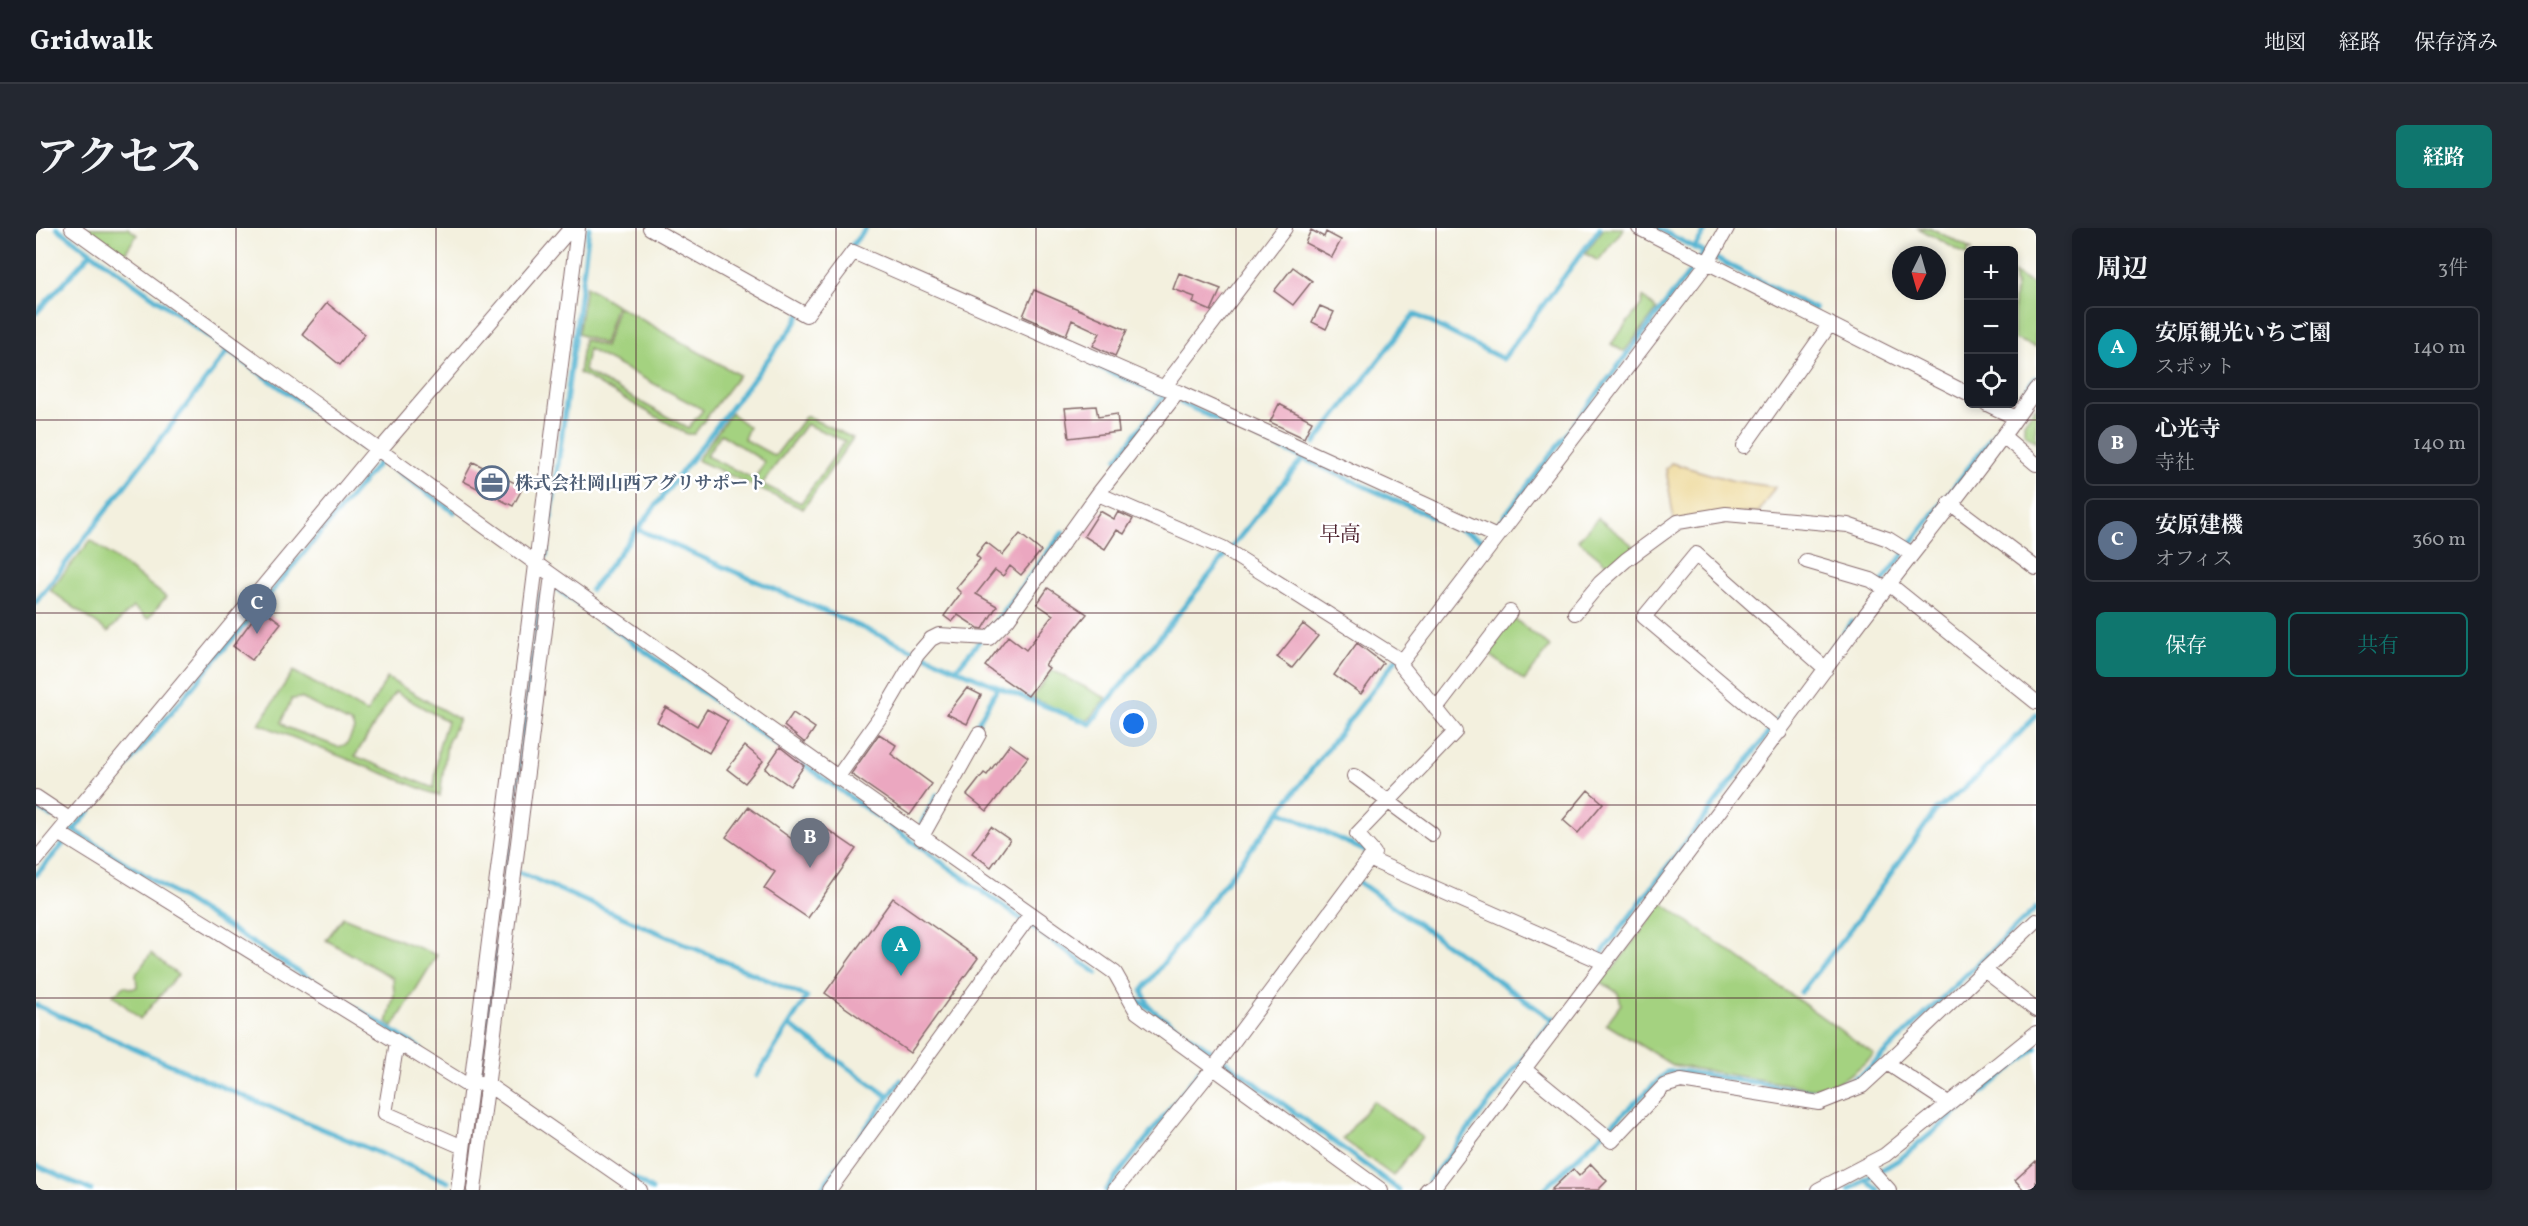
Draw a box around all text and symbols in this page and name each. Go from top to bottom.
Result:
text: Gridwalk [30,22,153,61]
text: 地図 [2264,29,2306,58]
text: 経路 [2339,29,2381,58]
text: 保存済み [2414,29,2498,58]
button: 経路 [2396,125,2492,188]
text: アクセス [36,131,203,190]
north arrow [1892,246,1946,300]
map controls [1964,246,2018,408]
button: + [1964,246,2018,300]
text: 周辺 [2096,252,2148,288]
text: 3件 [2438,255,2468,283]
button: − [1964,300,2018,354]
text: 安原観光いちご園 [2155,319,2331,350]
text: A [2110,334,2125,362]
text: 140 m [2413,334,2466,362]
button: locate [1964,354,2018,408]
text: スポット [2155,354,2235,382]
text: 心光寺 [2155,415,2221,446]
text: B [2111,430,2124,458]
text: 140 m [2413,430,2466,458]
text: 寺社 [2155,450,2195,478]
office icon: 株式会社岡山西アグリサポート [474,465,510,501]
place label: 株式会社岡山西アグリサポート [515,472,766,497]
text: 安原建機 [2155,511,2243,542]
district label: 早高 [1319,521,1361,550]
text: C [2111,526,2124,554]
text: 360 m [2412,526,2466,554]
text: オフィス [2155,546,2233,574]
pin: C [238,584,276,634]
button: 保存 [2096,612,2276,677]
button: 共有 [2288,612,2468,677]
your location [1119,709,1148,738]
pin: B [790,818,830,868]
pin: A [882,926,920,976]

